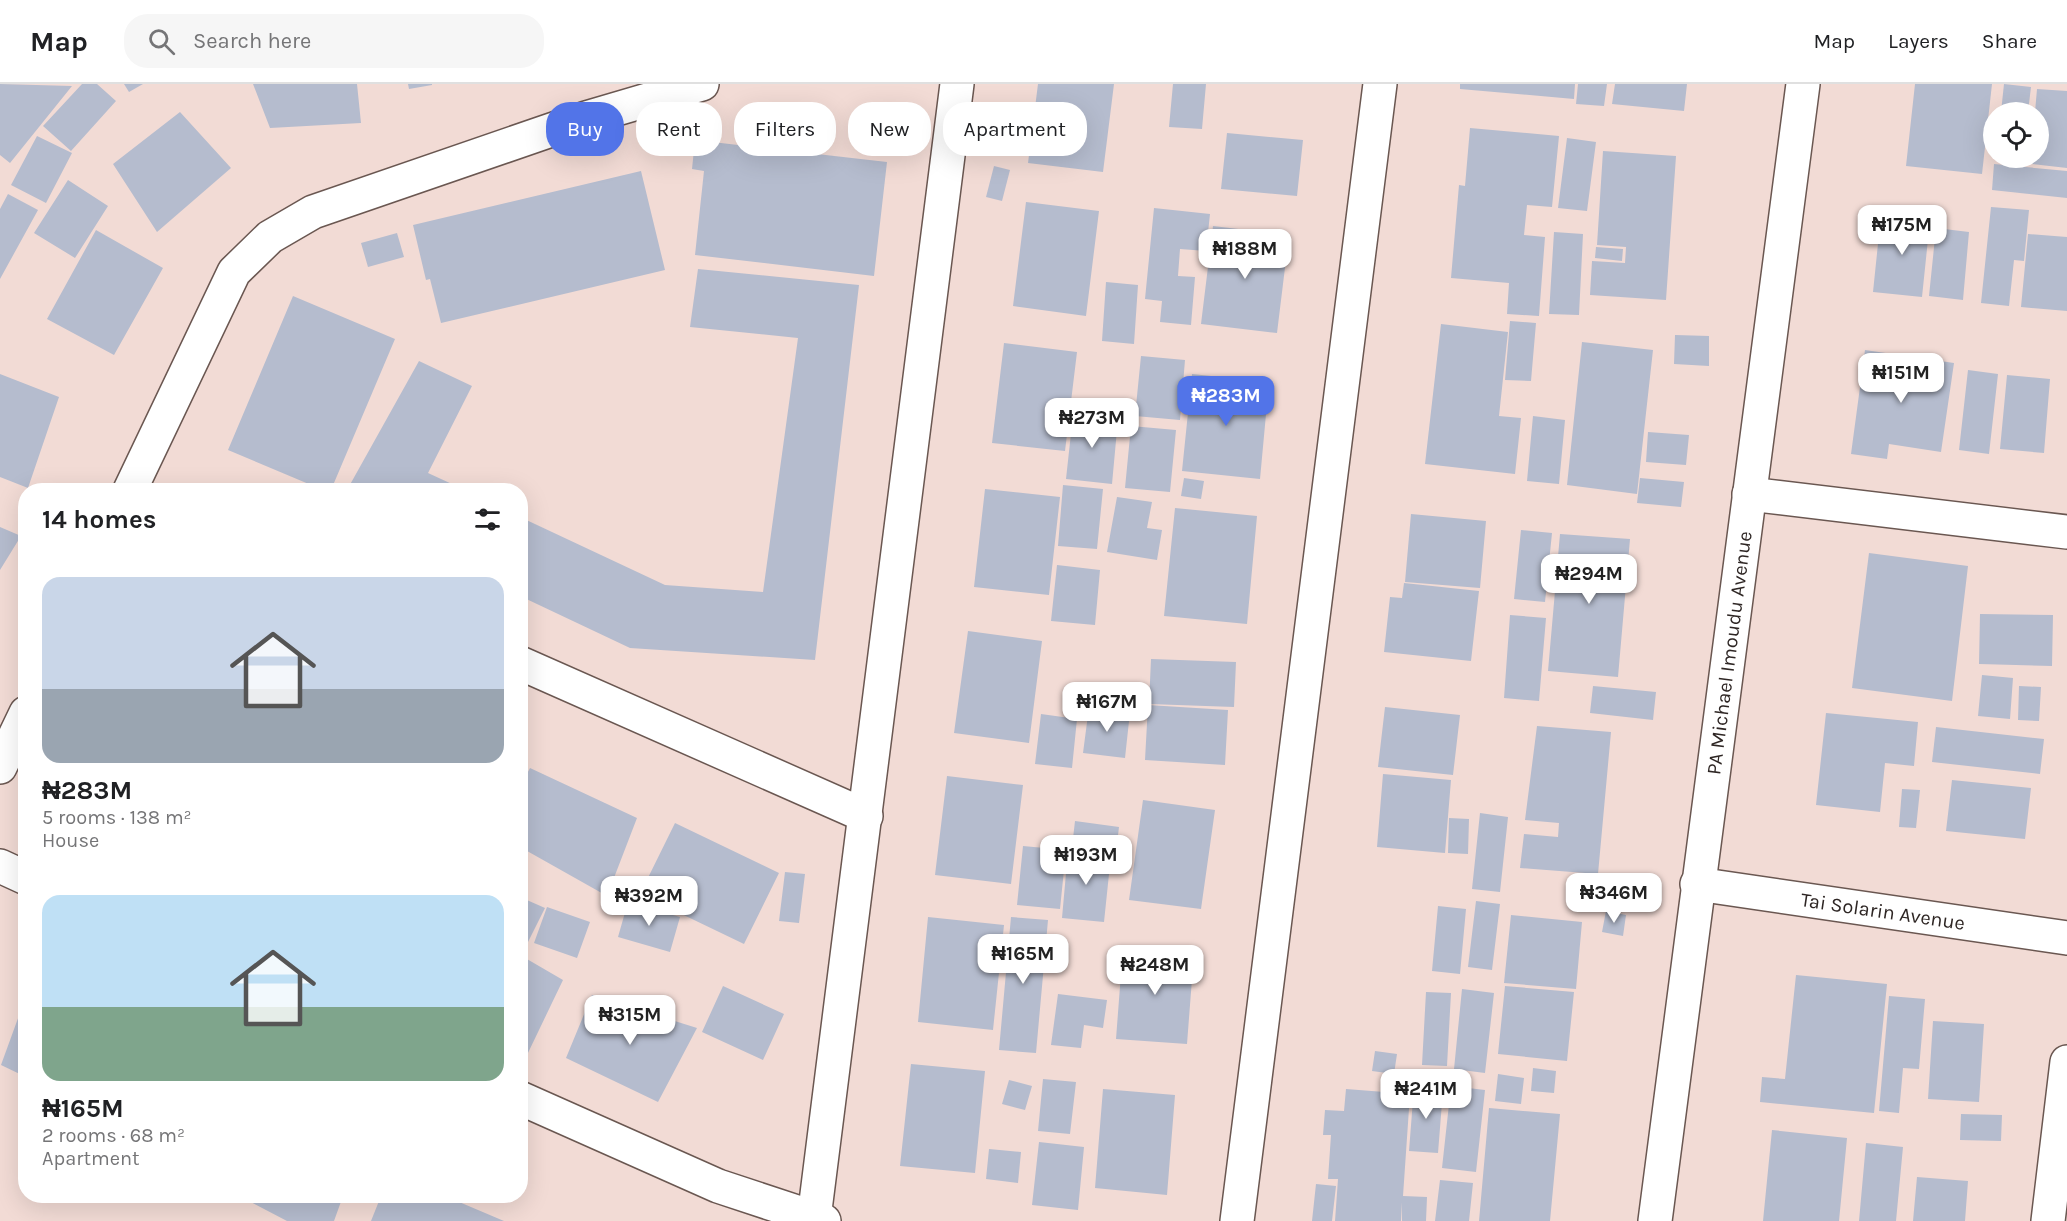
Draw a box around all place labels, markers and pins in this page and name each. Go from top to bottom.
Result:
pin: ₦175M [1860,205,1944,256]
pin: ₦188M [1203,229,1287,280]
pin: ₦151M [1859,353,1943,404]
pin: ₦283M [1184,376,1268,427]
pin: ₦273M [1050,398,1134,449]
pin: ₦294M [1547,554,1631,605]
pin: ₦167M [1065,682,1149,733]
pin: ₦193M [1044,835,1128,886]
pin: ₦346M [1572,873,1656,924]
pin: ₦392M [607,876,691,927]
pin: ₦165M [981,934,1065,985]
pin: ₦248M [1113,945,1197,996]
pin: ₦315M [588,995,672,1046]
pin: ₦241M [1384,1069,1468,1120]

